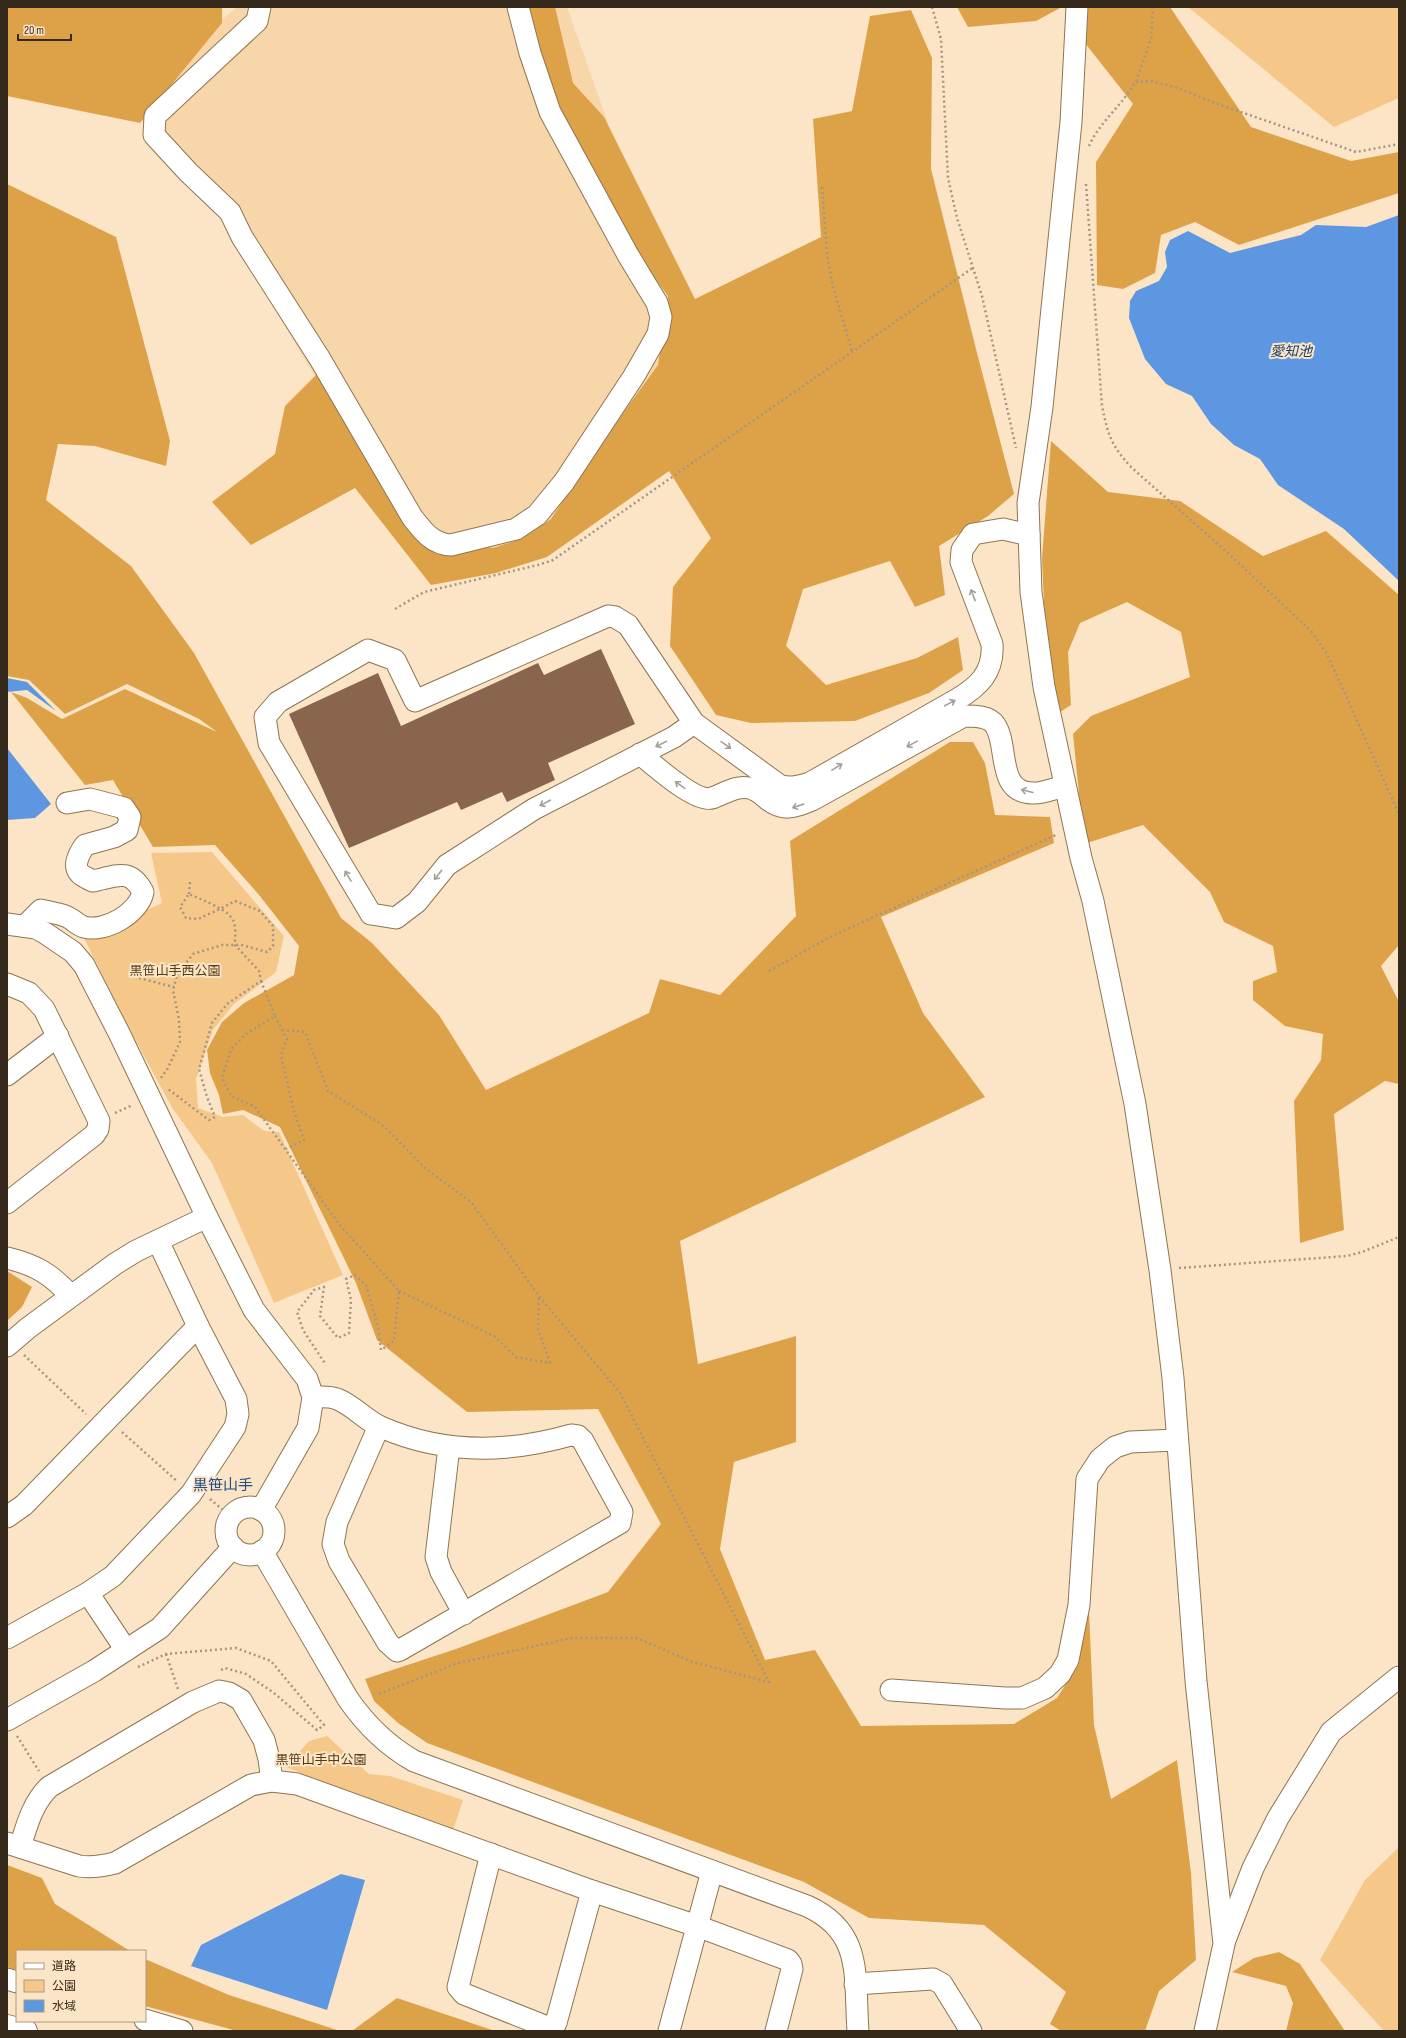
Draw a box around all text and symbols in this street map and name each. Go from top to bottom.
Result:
scale bar [18,16,71,42]
text: 20 m [24,23,44,38]
water label: 愛知池 [1270,343,1314,360]
one-way arrow [969,590,977,602]
one-way arrow [944,699,956,706]
one-way arrow [655,741,667,748]
one-way arrow [720,741,731,749]
one-way arrow [906,741,918,749]
one-way arrow [831,763,843,771]
one-way arrow [675,781,686,789]
one-way arrow [1021,787,1034,795]
one-way arrow [539,800,551,807]
one-way arrow [792,802,804,810]
one-way arrow [343,870,351,882]
one-way arrow [434,870,442,881]
park label: 黒笹山手西公園 [129,963,221,979]
district label: 黒笹山手 [193,1476,253,1495]
park label: 黒笹山手中公園 [275,1752,367,1768]
legend [16,1950,146,2022]
text: 道路 [52,1959,76,1974]
text: 公園 [52,1979,76,1994]
text: 水域 [52,1999,76,2014]

